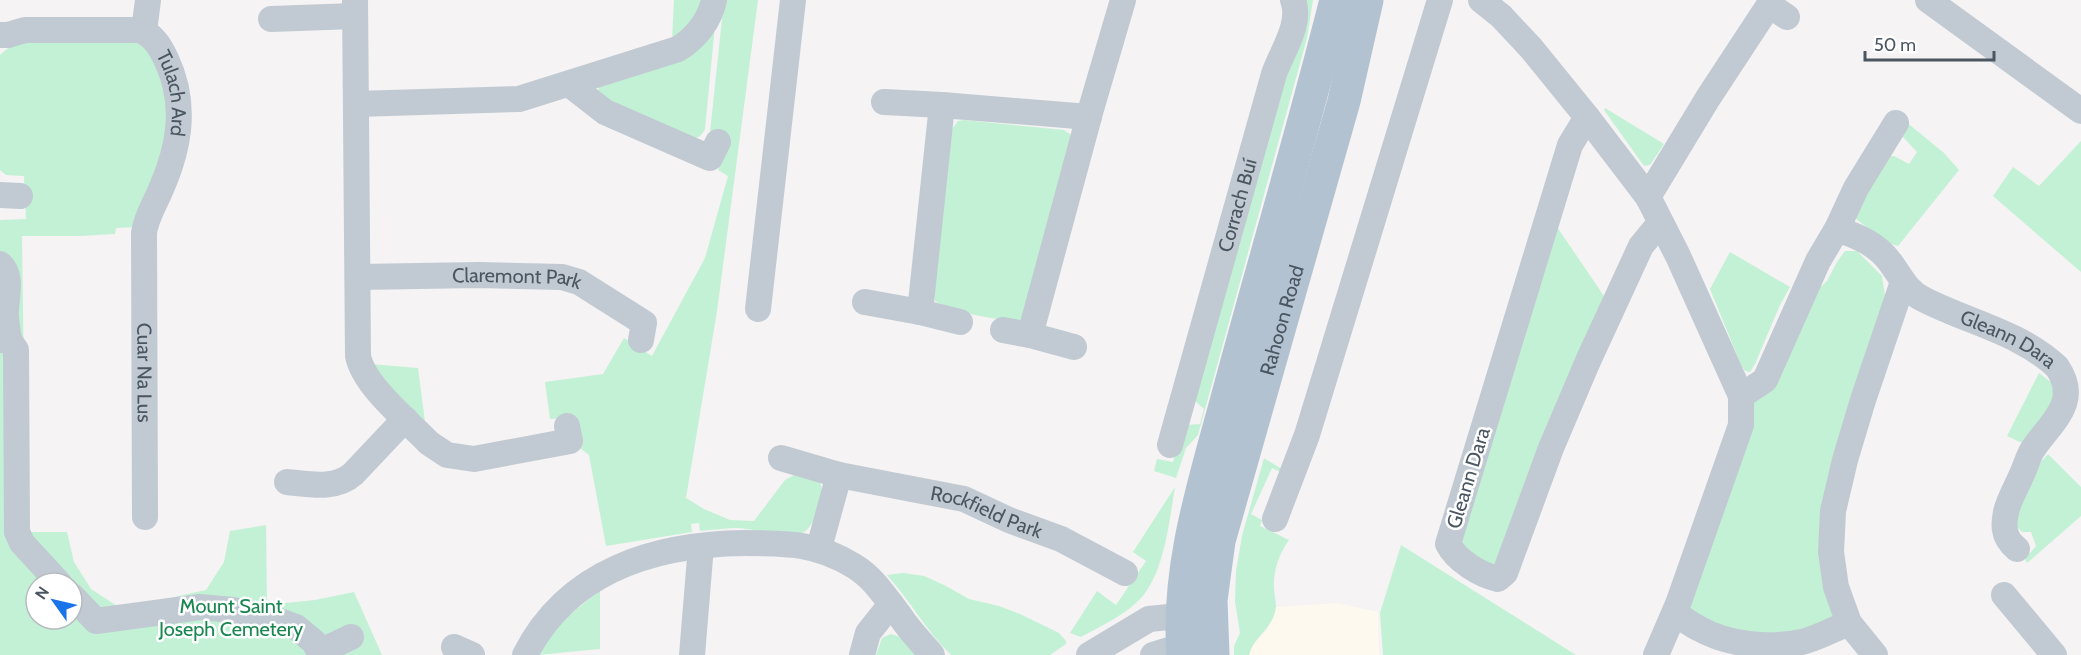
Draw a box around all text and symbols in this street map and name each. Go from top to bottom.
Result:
scale bar [1865,24,1994,62]
text: 50 m [1874,34,1916,56]
street label: Tulach Ard [152,46,191,138]
street label: Corrach Buí [1213,156,1262,255]
street label: Rahoon Road [1255,262,1309,378]
street label: Claremont Park [452,263,585,294]
street label: Gleann Dara [1957,305,2062,373]
street label: Cuar Na Lus [132,323,157,422]
street label: Gleann Dara [1441,424,1495,531]
street label: Rockfield Park [929,481,1046,543]
north arrow [24,571,84,631]
text: N [31,583,53,603]
park label: Mount Saint Joseph Cemetery [158,594,303,641]

